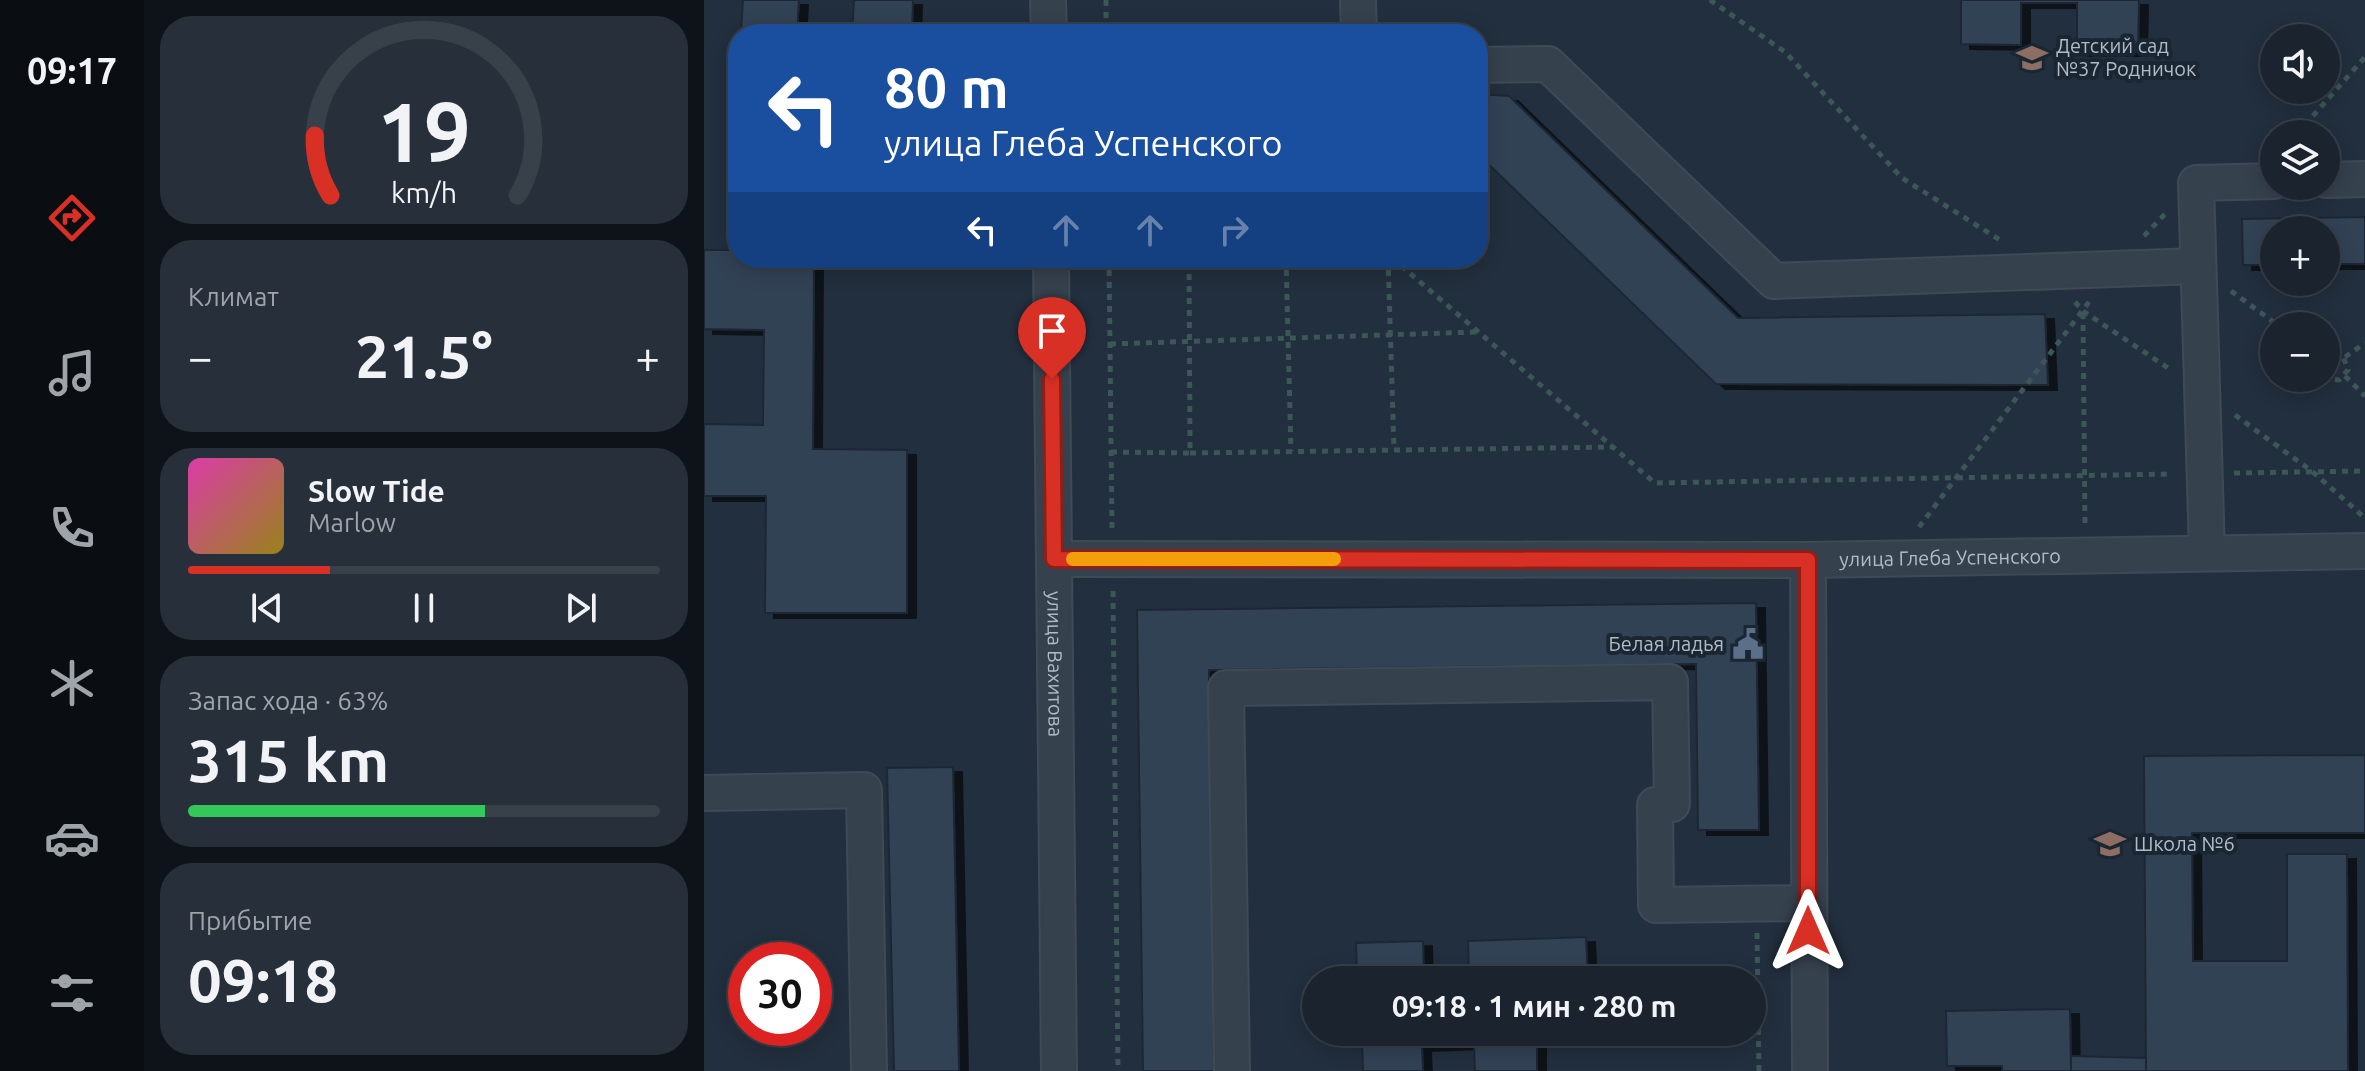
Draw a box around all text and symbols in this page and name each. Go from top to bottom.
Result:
map controls [2260,24,2340,392]
button: sound [2260,24,2340,104]
place label: Детский сад №37 Родничок [2056,34,2196,80]
school or university icon: Детский сад №37 Родничок [2015,41,2049,75]
text: 09:17 [27,50,117,91]
icon: left [752,56,856,160]
text: 80 m [884,56,1009,119]
text: 19 [377,84,471,178]
button: layers [2260,120,2340,200]
text: улица Глеба Успенского [884,122,1283,163]
text: km/h [391,176,457,208]
icon: directions [44,190,100,246]
icon: left [960,208,1004,252]
icon: ahead [1044,208,1088,252]
icon: ahead [1128,208,1172,252]
icon: right [1212,208,1256,252]
button: + [2260,216,2340,296]
text: Климат [188,282,279,311]
pin [1018,297,1086,379]
icon: arrive [1030,309,1074,353]
button: − [2260,312,2340,392]
text: 21.5° [355,322,493,389]
text: − [188,332,213,381]
text: + [635,332,660,381]
icon: music [44,345,100,401]
text: Slow Tide [308,474,445,508]
icon: phone [44,500,100,556]
text: Marlow [308,508,396,537]
street label: улица Глеба Успенского [1839,544,2061,570]
icon: previous [245,586,289,630]
icon: pause [402,586,446,630]
icon: next [559,586,603,630]
street label: улица Вахитова [1043,591,1068,737]
public building icon: Белая ладья [1731,627,1765,661]
place label: Белая ладья [1609,632,1724,655]
icon: climate [44,655,100,711]
text: Запас хода · 63% [188,686,388,715]
text: 315 km [188,726,389,793]
icon: car [44,810,100,866]
school or university icon: Школа №6 [2093,827,2127,861]
place label: Школа №6 [2134,832,2235,855]
position arrow [1766,889,1850,973]
text: Прибытие [188,906,312,935]
speed limit sign: 30 [728,942,832,1046]
text: 09:18 [188,946,338,1013]
icon: filters [44,965,100,1021]
text: 09:18 · 1 мин · 280 m [1392,989,1676,1023]

